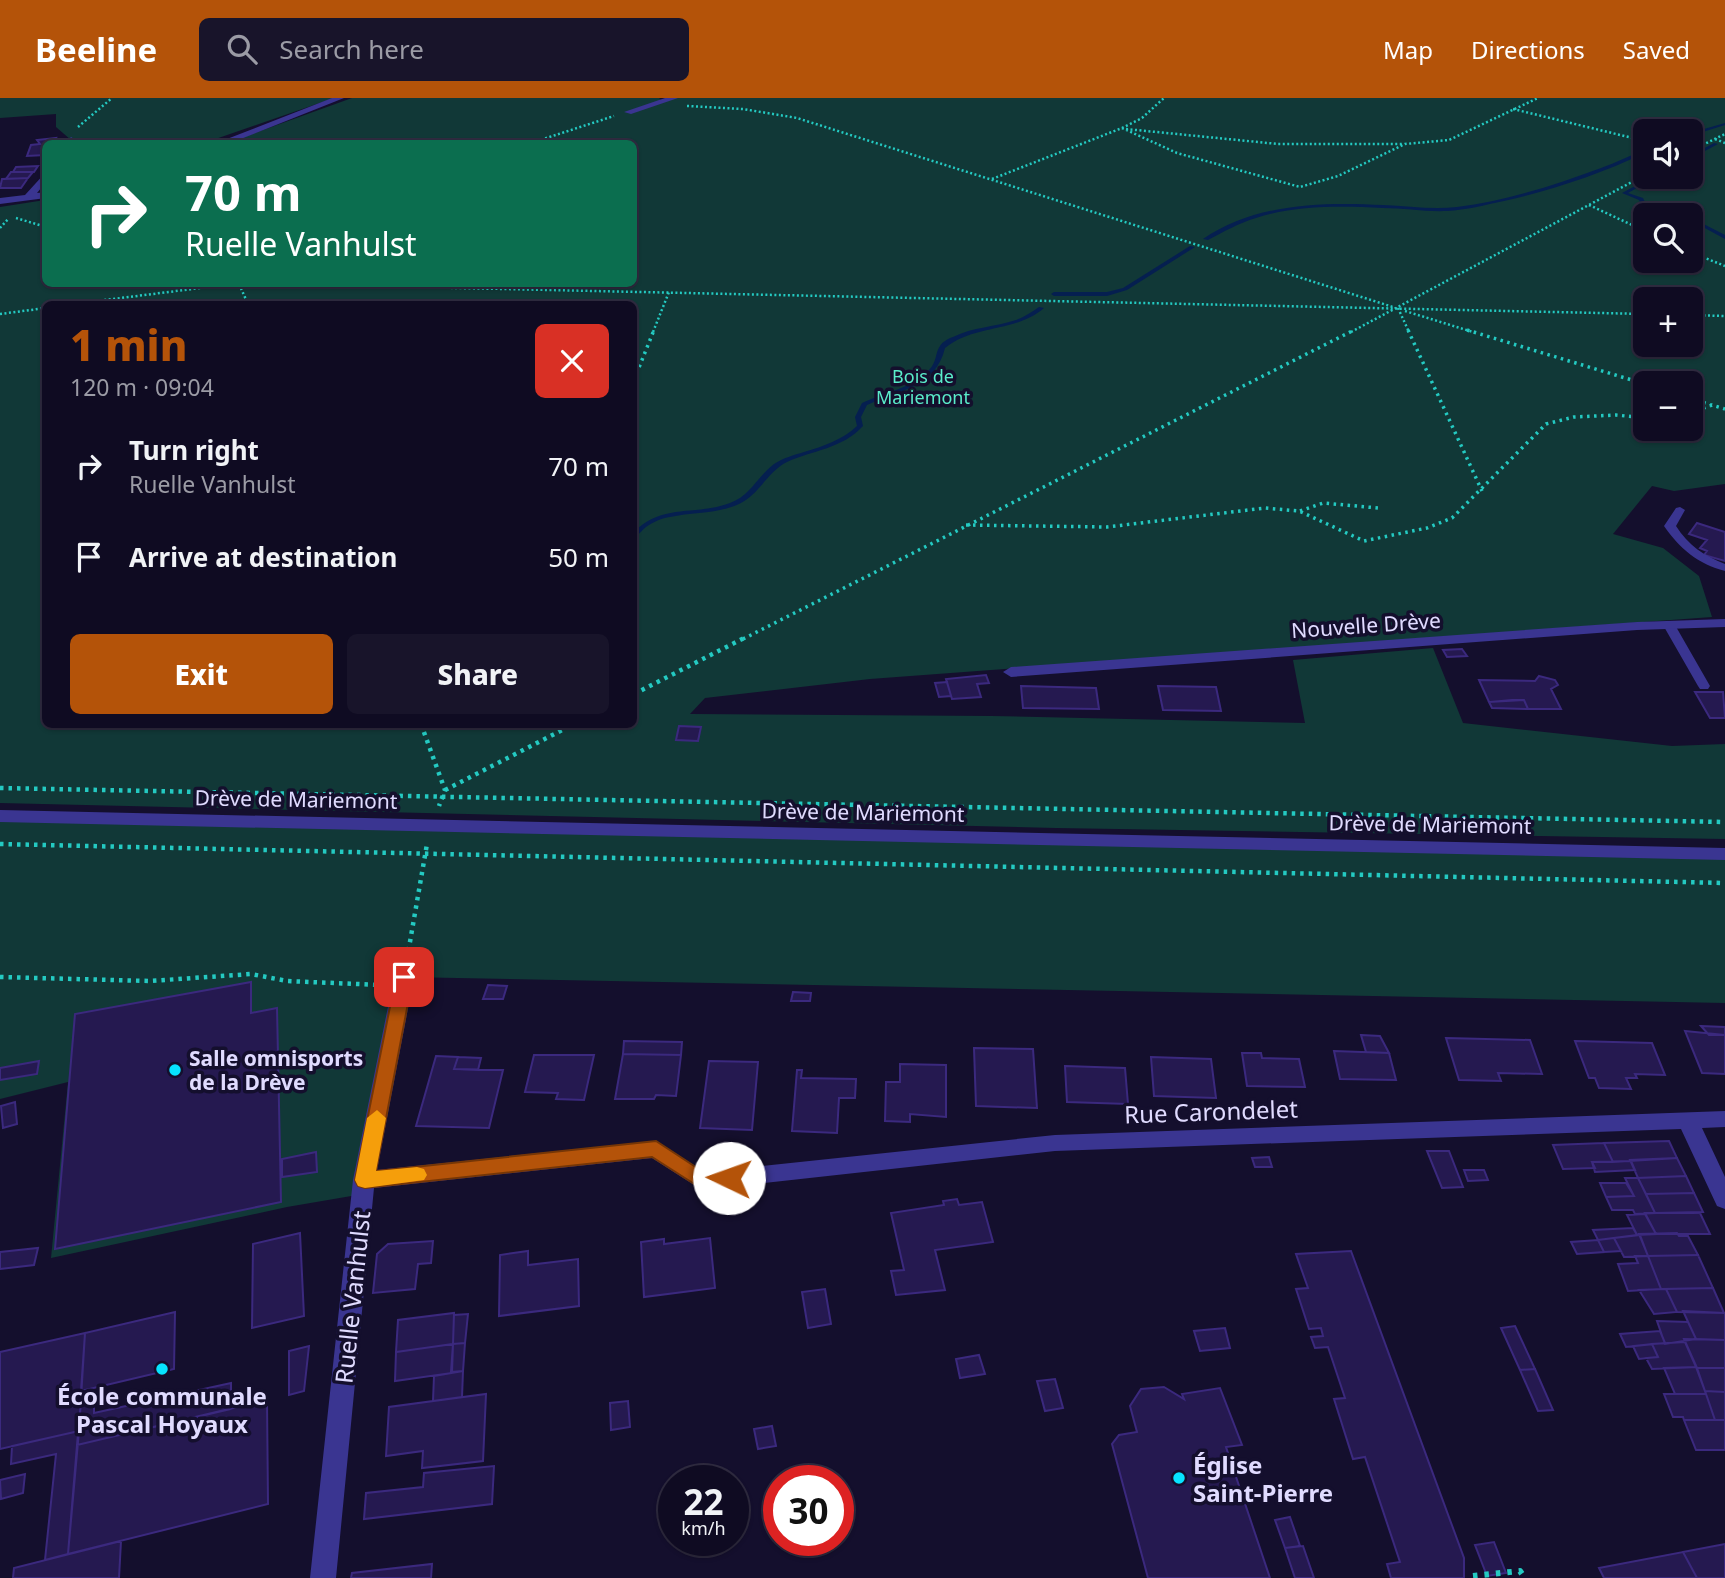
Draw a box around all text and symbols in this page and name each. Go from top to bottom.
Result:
search box [199,18,689,81]
text: Beeline [35,27,157,72]
icon: search [223,30,261,68]
text: Search here [279,31,424,67]
text: Map [1383,33,1433,66]
text: Directions [1471,33,1585,66]
text: Saved [1623,33,1690,66]
map controls [1633,119,1703,441]
button: sound [1633,119,1703,189]
text: 70 m [185,159,302,225]
icon: right [70,168,161,259]
button: search [1633,203,1703,273]
text: Ruelle Vanhulst [185,222,417,265]
button: + [1633,287,1703,357]
text: 1 min [70,316,187,373]
button: close [535,324,609,398]
park label: Bois de Mariemont [876,364,970,409]
text: 120 m · 09:04 [70,371,214,403]
button: − [1633,371,1703,441]
text: Turn right [129,432,259,468]
icon: right [70,447,108,485]
text: 70 m [548,448,609,484]
text: Ruelle Vanhulst [129,468,295,500]
icon: arrive [70,538,108,576]
text: Arrive at destination [129,539,398,575]
text: 50 m [548,539,609,575]
street label: Nouvelle Drève [1290,606,1442,644]
button: Exit [70,634,333,714]
button: Share [347,634,609,714]
street label: Drève de Mariemont [194,783,398,815]
street label: Drève de Mariemont [761,796,965,828]
street label: Drève de Mariemont [1328,808,1532,840]
pin [374,947,434,1007]
icon: arrive [385,958,423,996]
place label: Salle omnisports de la Drève [189,1044,363,1096]
marker: Salle omnisports de la Drève [167,1062,183,1078]
street label: Rue Carondelet [1124,1091,1299,1131]
position arrow [692,1141,766,1215]
street label: Ruelle Vanhulst [327,1209,378,1385]
marker: École communale Pascal Hoyaux [154,1361,170,1377]
place label: École communale Pascal Hoyaux [57,1379,267,1440]
place label: Église Saint-Pierre [1193,1448,1333,1509]
speed limit sign: 30 [763,1465,854,1556]
marker: Église Saint-Pierre [1171,1470,1187,1486]
text: 22 [683,1478,724,1525]
text: km/h [681,1516,726,1540]

